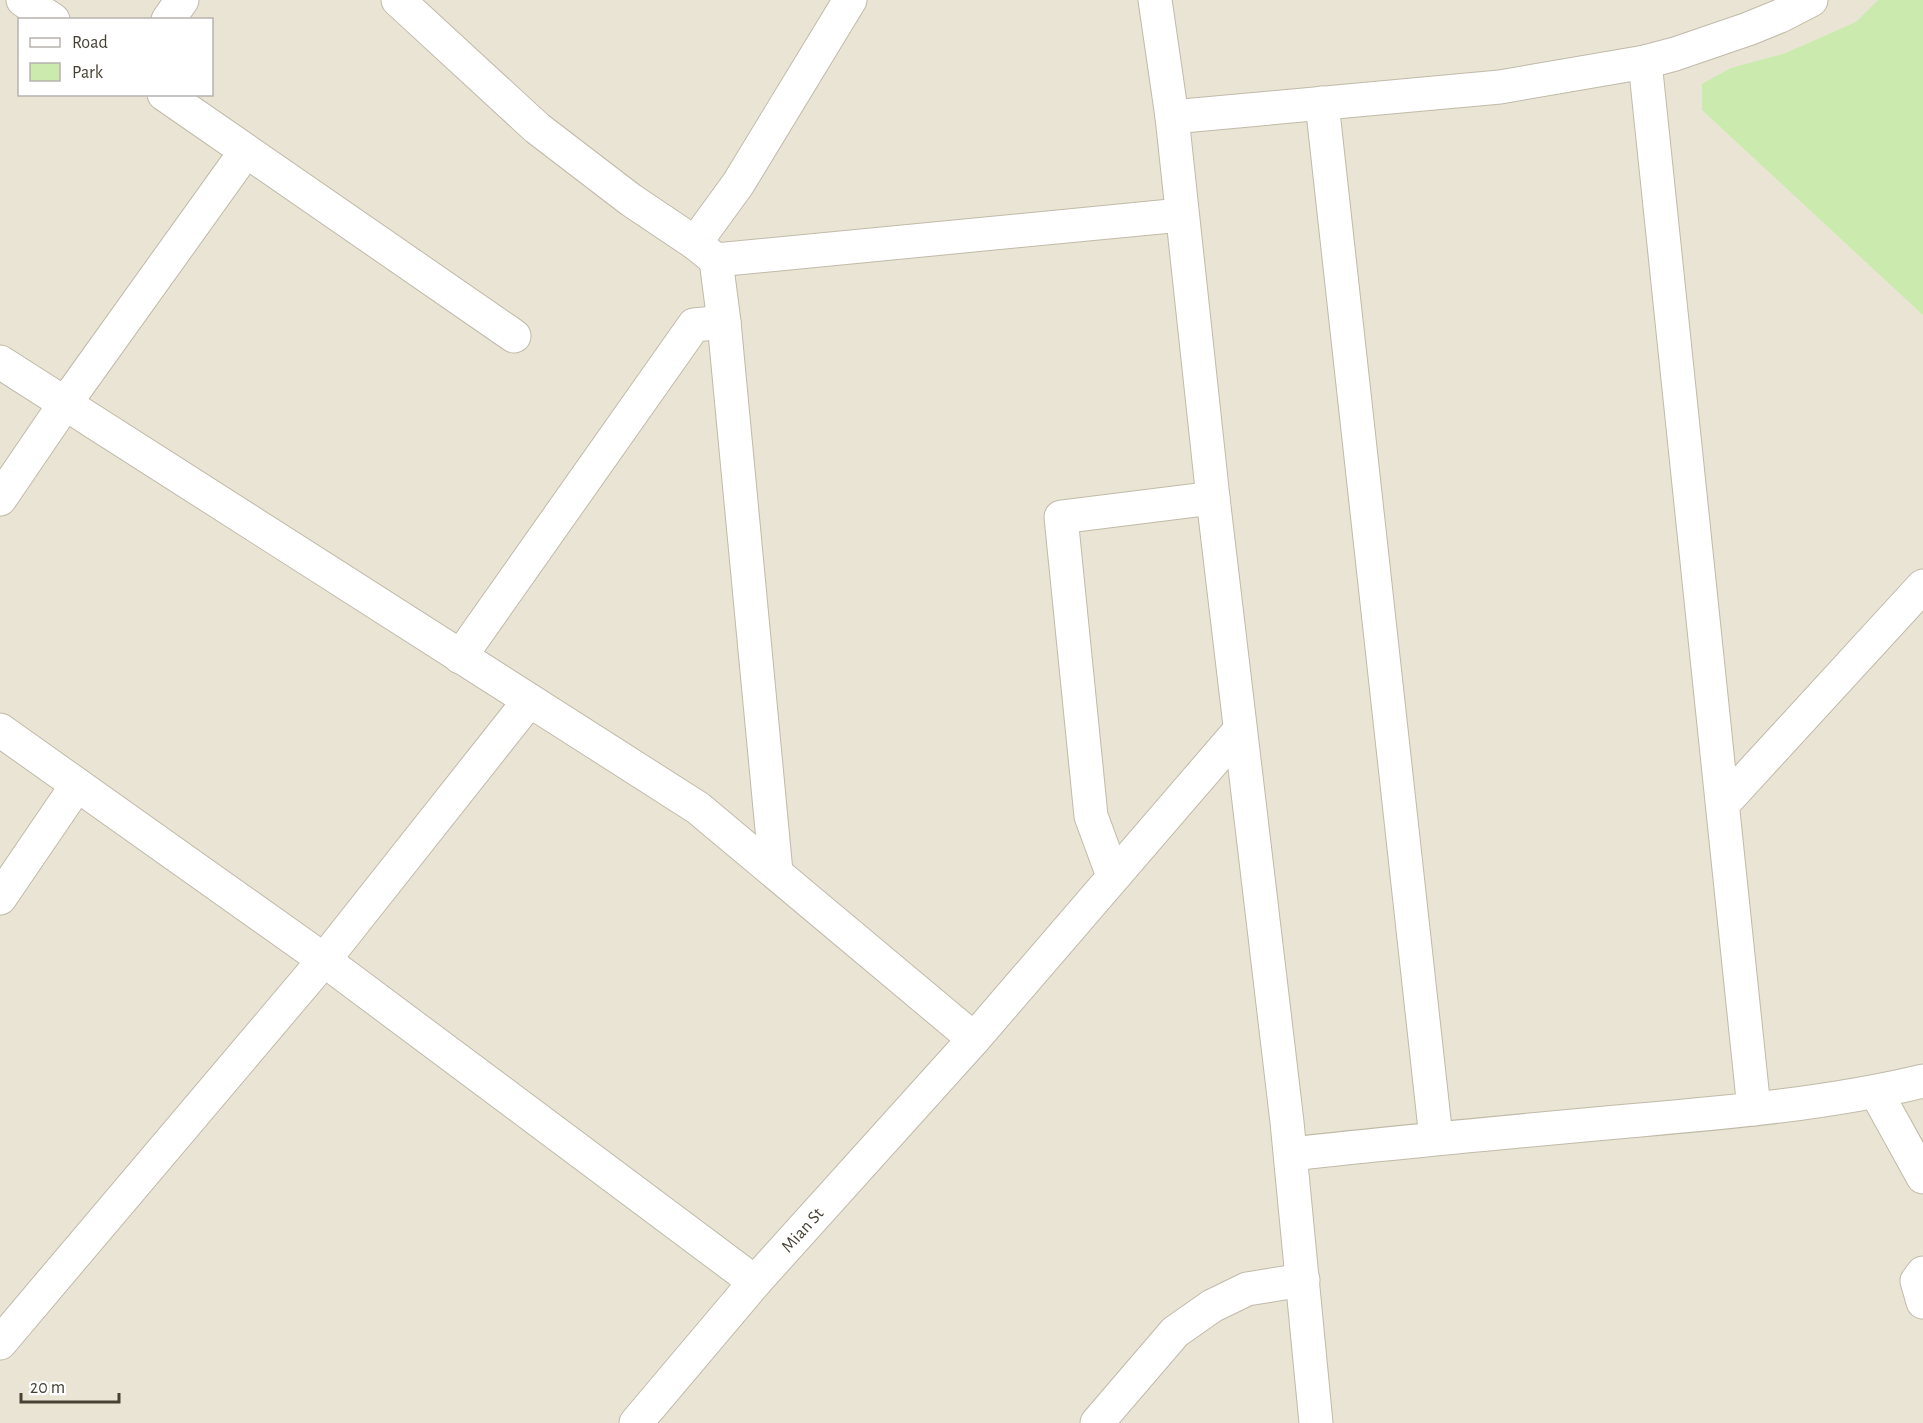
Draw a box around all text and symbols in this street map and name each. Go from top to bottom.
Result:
legend [18,18,213,96]
text: Road [72,34,108,52]
text: Park [72,64,104,82]
street label: Mian St [778,1204,828,1256]
scale bar [21,1366,118,1404]
text: 20 m [30,1379,65,1397]

